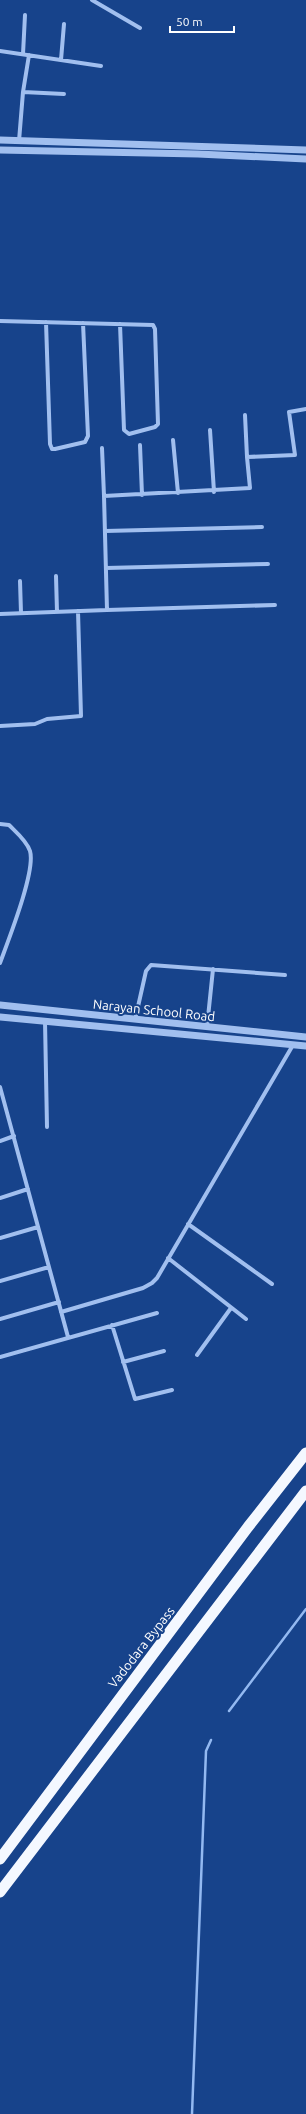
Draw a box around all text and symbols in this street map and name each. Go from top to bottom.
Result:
scale bar [170,8,234,34]
text: 50 m [176,15,203,28]
street label: Narayan School Road [92,997,216,1023]
street label: Vadodara Bypass [105,1603,177,1690]

